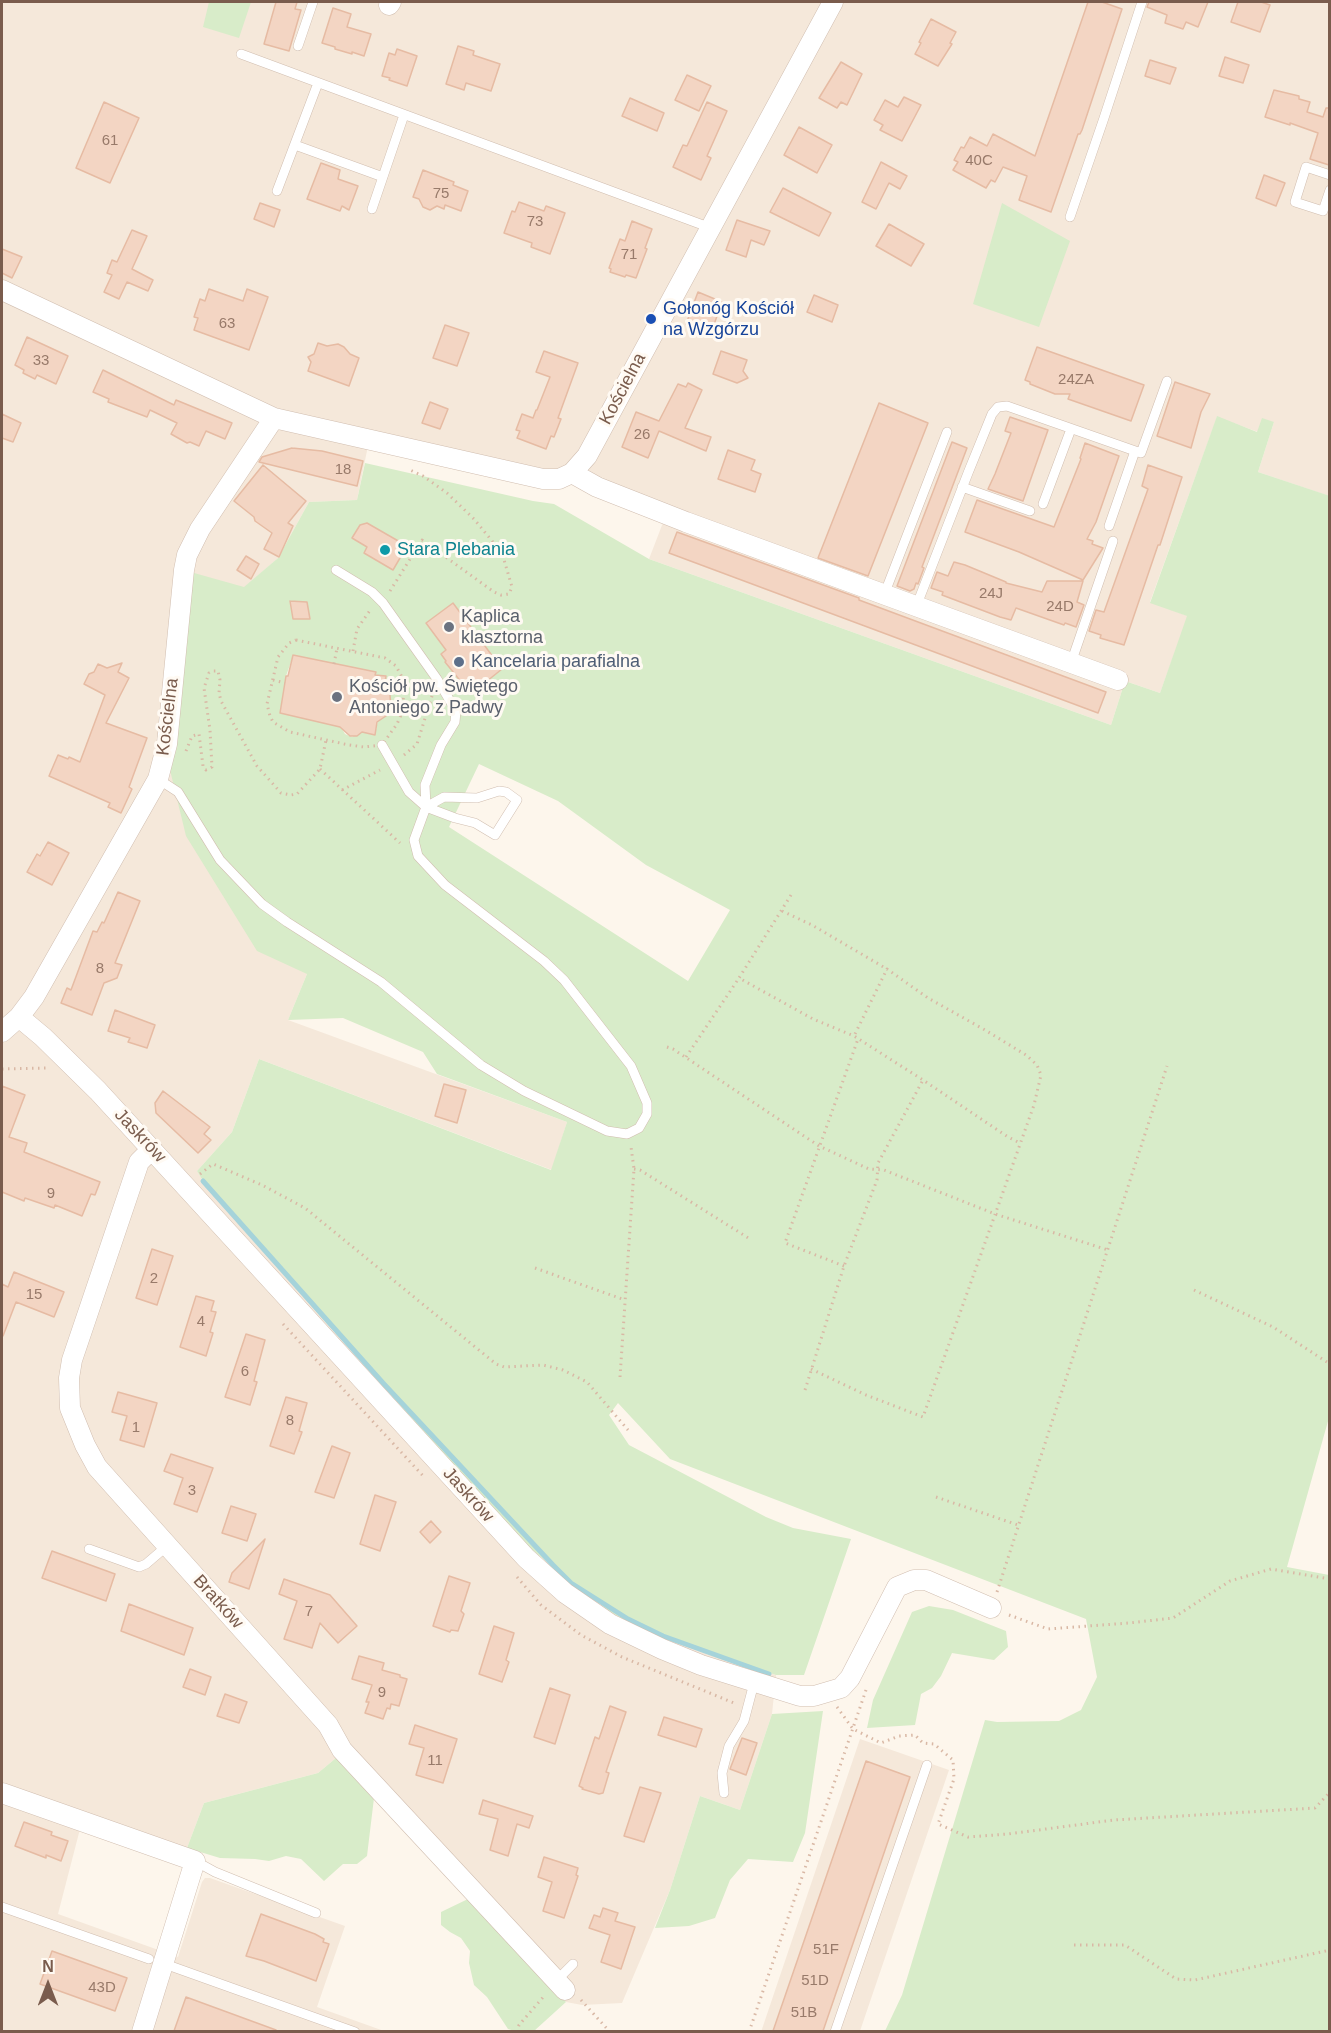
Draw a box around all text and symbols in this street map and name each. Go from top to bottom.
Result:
house number: 61 [102,132,118,150]
house number: 40C [965,152,993,170]
house number: 75 [433,185,449,203]
house number: 73 [527,213,543,231]
house number: 71 [621,246,637,264]
place label: Gołonóg Kościół na Wzgórzu [663,298,794,340]
marker: Gołonóg Kościół na Wzgórzu [644,312,658,326]
house number: 63 [219,315,235,333]
street label: Kościelna [595,349,651,429]
house number: 33 [33,352,49,370]
house number: 24ZA [1058,371,1094,389]
house number: 26 [634,426,650,444]
house number: 18 [335,461,351,479]
place label: Stara Plebania [397,539,515,561]
marker: Stara Plebania [378,543,392,557]
house number: 24J [979,585,1003,603]
house number: 24D [1046,598,1074,616]
place label: Kaplica klasztorna [461,606,543,648]
marker: Kaplica klasztorna [442,620,456,634]
place label: Kancelaria parafialna [471,651,640,673]
marker: Kancelaria parafialna [452,655,466,669]
place label: Kościół pw. Świętego Antoniego z Padwy [349,676,518,718]
street label: Kościelna [153,677,183,757]
marker: Kościół pw. Świętego Antoniego z Padwy [330,690,344,704]
house number: 8 [96,960,104,978]
street label: Jaskrów [110,1104,170,1168]
house number: 9 [47,1185,55,1203]
house number: 2 [150,1270,158,1288]
house number: 15 [26,1286,42,1304]
house number: 4 [197,1313,205,1331]
house number: 6 [241,1363,249,1381]
house number: 8 [286,1412,294,1430]
house number: 1 [132,1419,140,1437]
street label: Jaskrów [438,1463,498,1527]
house number: 3 [188,1482,196,1500]
street label: Bratków [188,1571,248,1633]
house number: 7 [305,1603,313,1621]
house number: 9 [378,1684,386,1702]
house number: 11 [427,1752,443,1770]
house number: 51F [813,1941,839,1959]
north arrow [18,1955,78,2015]
text: N [42,1958,54,1975]
house number: 51D [801,1972,829,1990]
house number: 43D [88,1979,116,1997]
house number: 51B [791,2004,817,2022]

